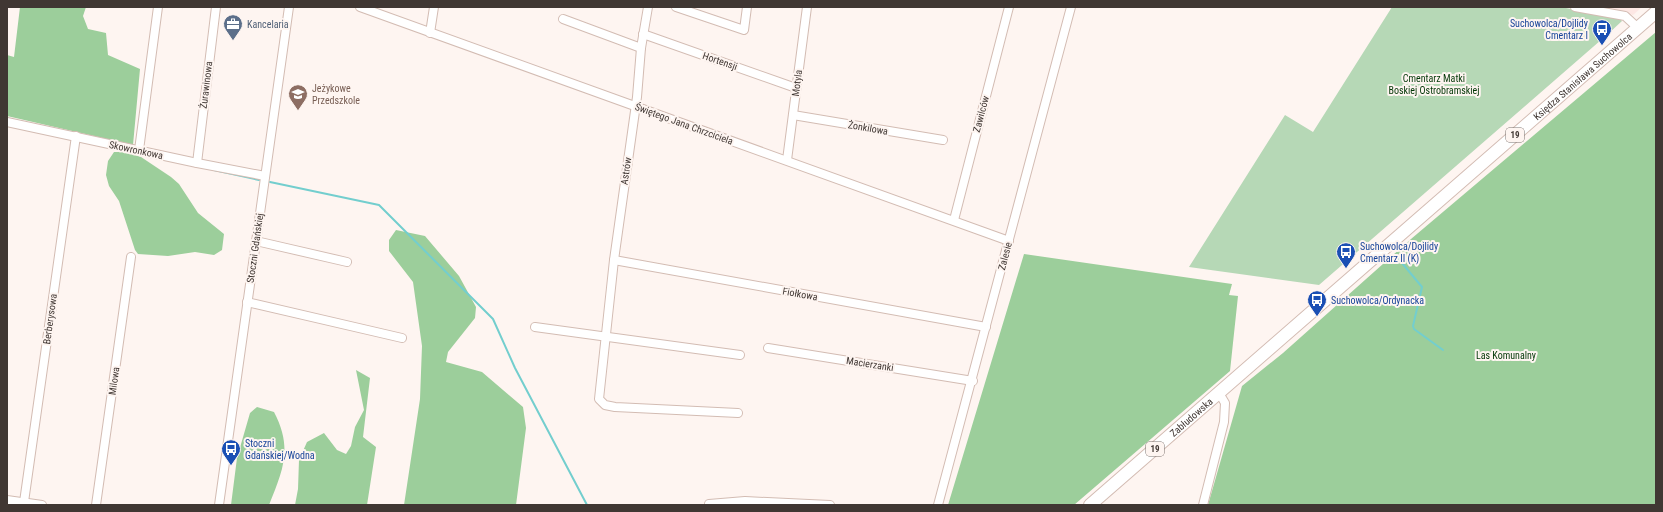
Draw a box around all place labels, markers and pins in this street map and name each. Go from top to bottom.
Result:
office icon: Kancelaria [222,13,244,41]
place label: Suchowolca/Dojlidy Cmentarz I [1510,18,1588,41]
bus stop icon: Suchowolca/Dojlidy Cmentarz I [1591,18,1613,46]
place label: Kancelaria [247,19,289,30]
school or university icon: Jeżykowe Przedszkole [287,83,309,111]
place label: Jeżykowe Przedszkole [312,83,360,106]
bus stop icon: Suchowolca/Dojlidy Cmentarz II (K) [1335,241,1357,269]
place label: Suchowolca/Dojlidy Cmentarz II (K) [1360,241,1438,265]
bus stop icon: Suchowolca/Ordynacka [1306,289,1328,317]
place label: Suchowolca/Ordynacka [1331,295,1424,306]
bus stop icon: Stoczni Gdańskiej/Wodna [220,438,242,466]
place label: Stoczni Gdańskiej/Wodna [245,438,315,461]

